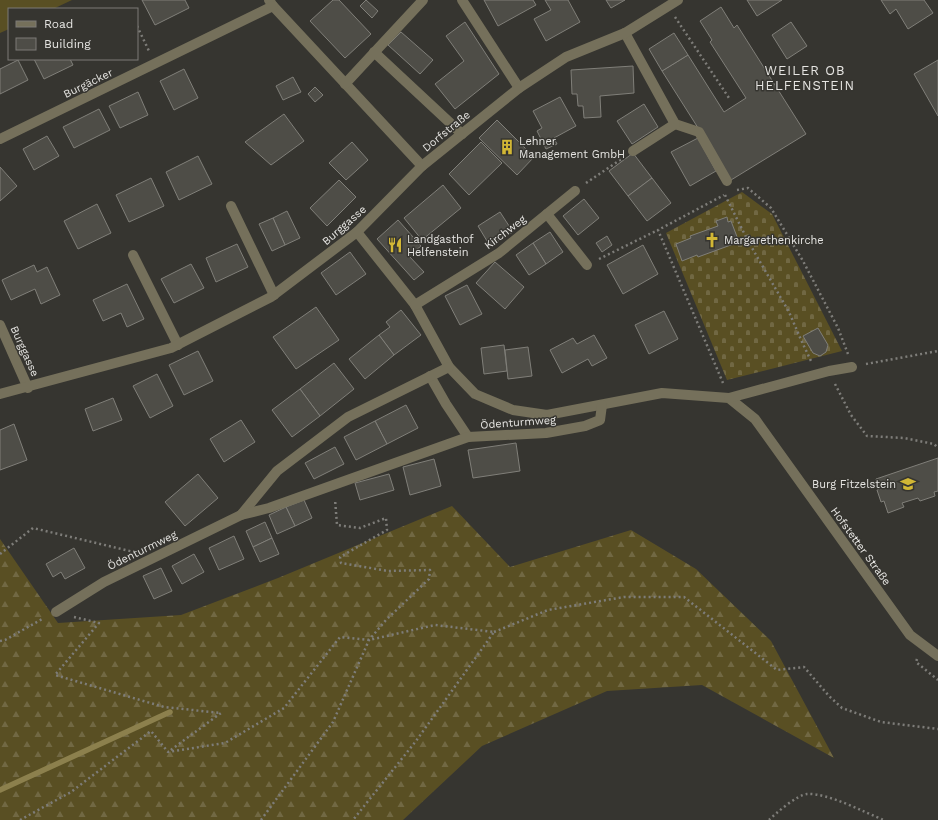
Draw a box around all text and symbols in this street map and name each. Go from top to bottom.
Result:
legend [8,8,138,60]
text: Road [44,17,73,31]
text: Building [44,37,91,51]
district label: WEILER OB HELFENSTEIN [755,63,855,93]
street label: Burgäcker [61,66,115,101]
street label: Dorfstraße [420,108,473,155]
place label: Lehner Management GmbH [519,135,625,161]
building icon: Lehner Management GmbH [498,138,516,156]
street label: Burggasse [320,203,369,248]
street label: Kirchweg [482,213,529,252]
church icon: Margarethenkirche [703,231,721,249]
place label: Landgasthof Helfenstein [407,233,474,259]
place label: Margarethenkirche [724,234,824,247]
restaurant icon: Landgasthof Helfenstein [386,236,404,254]
street label: Burggasse [8,324,41,379]
street label: Ödenturmweg [480,412,556,432]
school or university icon: Burg Fitzelstein [899,475,917,493]
place label: Burg Fitzelstein [812,478,896,491]
street label: Hofstetter Straße [828,505,893,588]
street label: Ödenturmweg [105,527,179,573]

